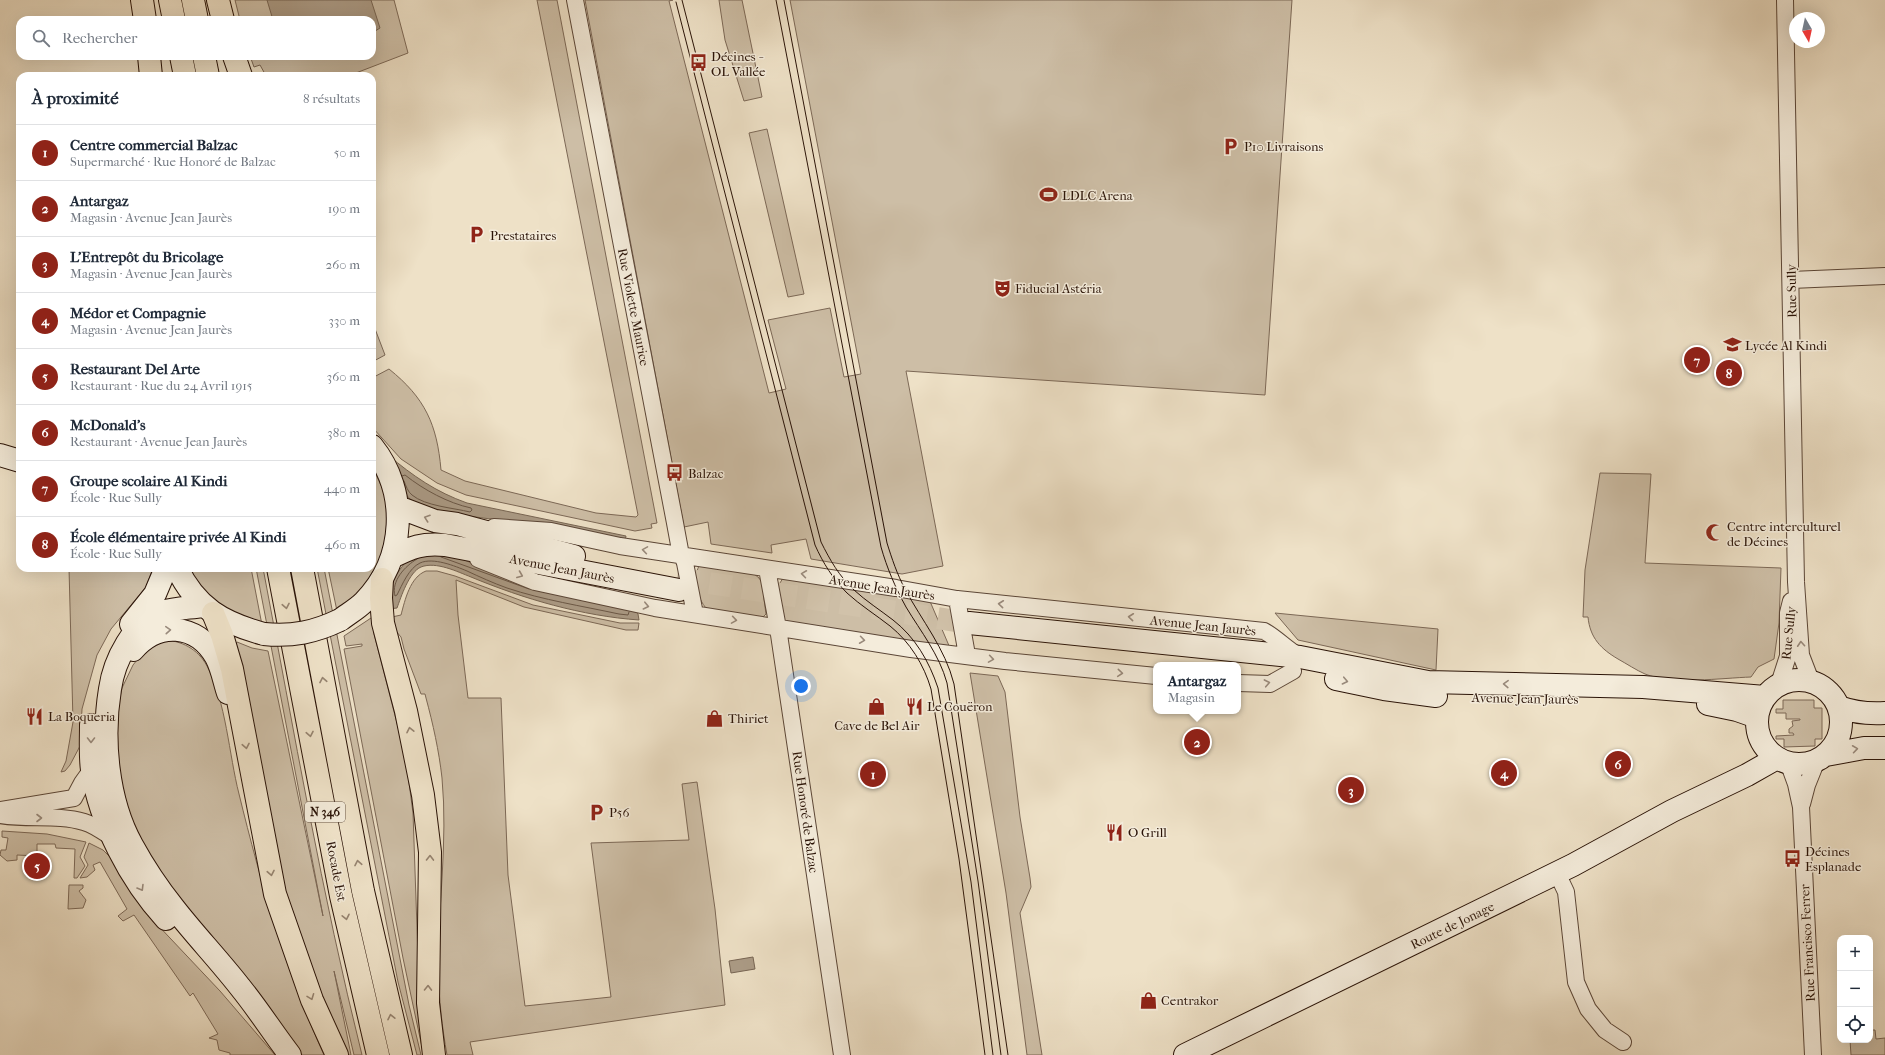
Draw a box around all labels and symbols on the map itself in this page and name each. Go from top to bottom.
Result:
north arrow [1789,12,1825,48]
place label: Décines - OL Vallée [711,49,766,79]
bus stop icon: Décines - OL Vallée [688,53,708,73]
parking icon: P10 Livraisons [1221,136,1241,156]
place label: P10 Livraisons [1244,139,1324,154]
sports icon: LDLC Arena [1039,185,1059,205]
place label: LDLC Arena [1062,188,1134,203]
parking icon: Prestataires [467,225,487,245]
place label: Prestataires [490,228,557,243]
street label: Rue Violette Maurice [615,247,652,368]
street label: Rue Sully [1784,263,1799,318]
theatre icon: Fiducial Astéria [992,278,1012,298]
place label: Fiducial Astéria [1015,281,1103,296]
school or university icon: Lycée Al Kindi [1722,335,1742,355]
place label: Lycée Al Kindi [1745,338,1827,353]
pin: 7 [1684,345,1710,375]
pin: 8 [1716,358,1742,388]
bus stop icon: Balzac [665,463,685,483]
place label: Balzac [688,466,724,481]
one-way arrow [424,514,431,523]
place label: Centre interculturel de Décines [1727,519,1841,549]
mosque icon: Centre interculturel de Décines [1704,523,1724,543]
one-way arrow [641,546,648,555]
street label: Avenue Jean Jaurès [507,551,616,586]
one-way arrow [800,570,807,579]
one-way arrow [516,571,523,579]
street label: Avenue Jean Jaurès [827,572,936,603]
one-way arrow [998,600,1004,609]
one-way arrow [643,601,649,609]
one-way arrow [281,603,289,609]
street label: Rue Sully [1778,605,1799,661]
street label: Avenue Jean Jaurès [1148,612,1257,639]
one-way arrow [1127,613,1134,622]
one-way arrow [731,615,737,624]
one-way arrow [165,626,171,635]
one-way arrow [859,635,865,644]
one-way arrow [1796,641,1805,647]
one-way arrow [988,654,994,663]
one-way arrow [1117,668,1123,677]
your location [791,676,811,696]
one-way arrow [1342,676,1348,684]
one-way arrow [319,677,328,683]
one-way arrow [1263,679,1270,687]
one-way arrow [1503,680,1509,688]
street label: Avenue Jean Jaurès [1470,690,1579,707]
shop icon: Cave de Bel Air [867,696,887,716]
restaurant icon: Le Couëron [904,696,924,716]
place label: Le Couëron [927,699,993,714]
restaurant icon: La Boqueria [25,706,45,726]
shop icon: Thiriet [705,708,725,728]
place label: La Boqueria [48,709,117,724]
place label: Thiriet [728,711,769,726]
place label: Cave de Bel Air [834,718,920,733]
one-way arrow [406,727,414,733]
pin: 2 [1184,727,1210,757]
one-way arrow [305,731,314,737]
one-way arrow [87,737,95,743]
one-way arrow [242,743,250,749]
one-way arrow [1852,745,1858,754]
pin: 6 [1605,749,1631,779]
street label: Rue Honoré de Balzac [790,750,822,874]
pin: 4 [1491,758,1517,788]
pin: 1 [860,759,886,789]
pin: 3 [1338,775,1364,805]
road number: N 346 [305,802,345,822]
parking icon: P56 [586,802,606,822]
place label: P56 [609,805,630,820]
one-way arrow [36,814,42,822]
restaurant icon: O Grill [1105,822,1125,842]
place label: O Grill [1128,825,1167,840]
street label: Rocade Est [323,840,350,903]
place label: Décines Esplanade [1805,844,1862,874]
bus stop icon: Décines Esplanade [1782,848,1802,868]
pin: 5 [24,851,50,881]
one-way arrow [426,855,434,861]
one-way arrow [354,860,363,866]
one-way arrow [266,870,275,877]
street label: Rue Francisco Ferrer [1797,883,1818,1002]
one-way arrow [136,884,144,891]
street label: Route de Jonage [1408,898,1497,952]
one-way arrow [341,913,349,920]
one-way arrow [424,985,432,991]
shop icon: Centrakor [1138,990,1158,1010]
one-way arrow [307,993,315,1000]
place label: Centrakor [1161,993,1219,1008]
one-way arrow [387,1014,395,1020]

